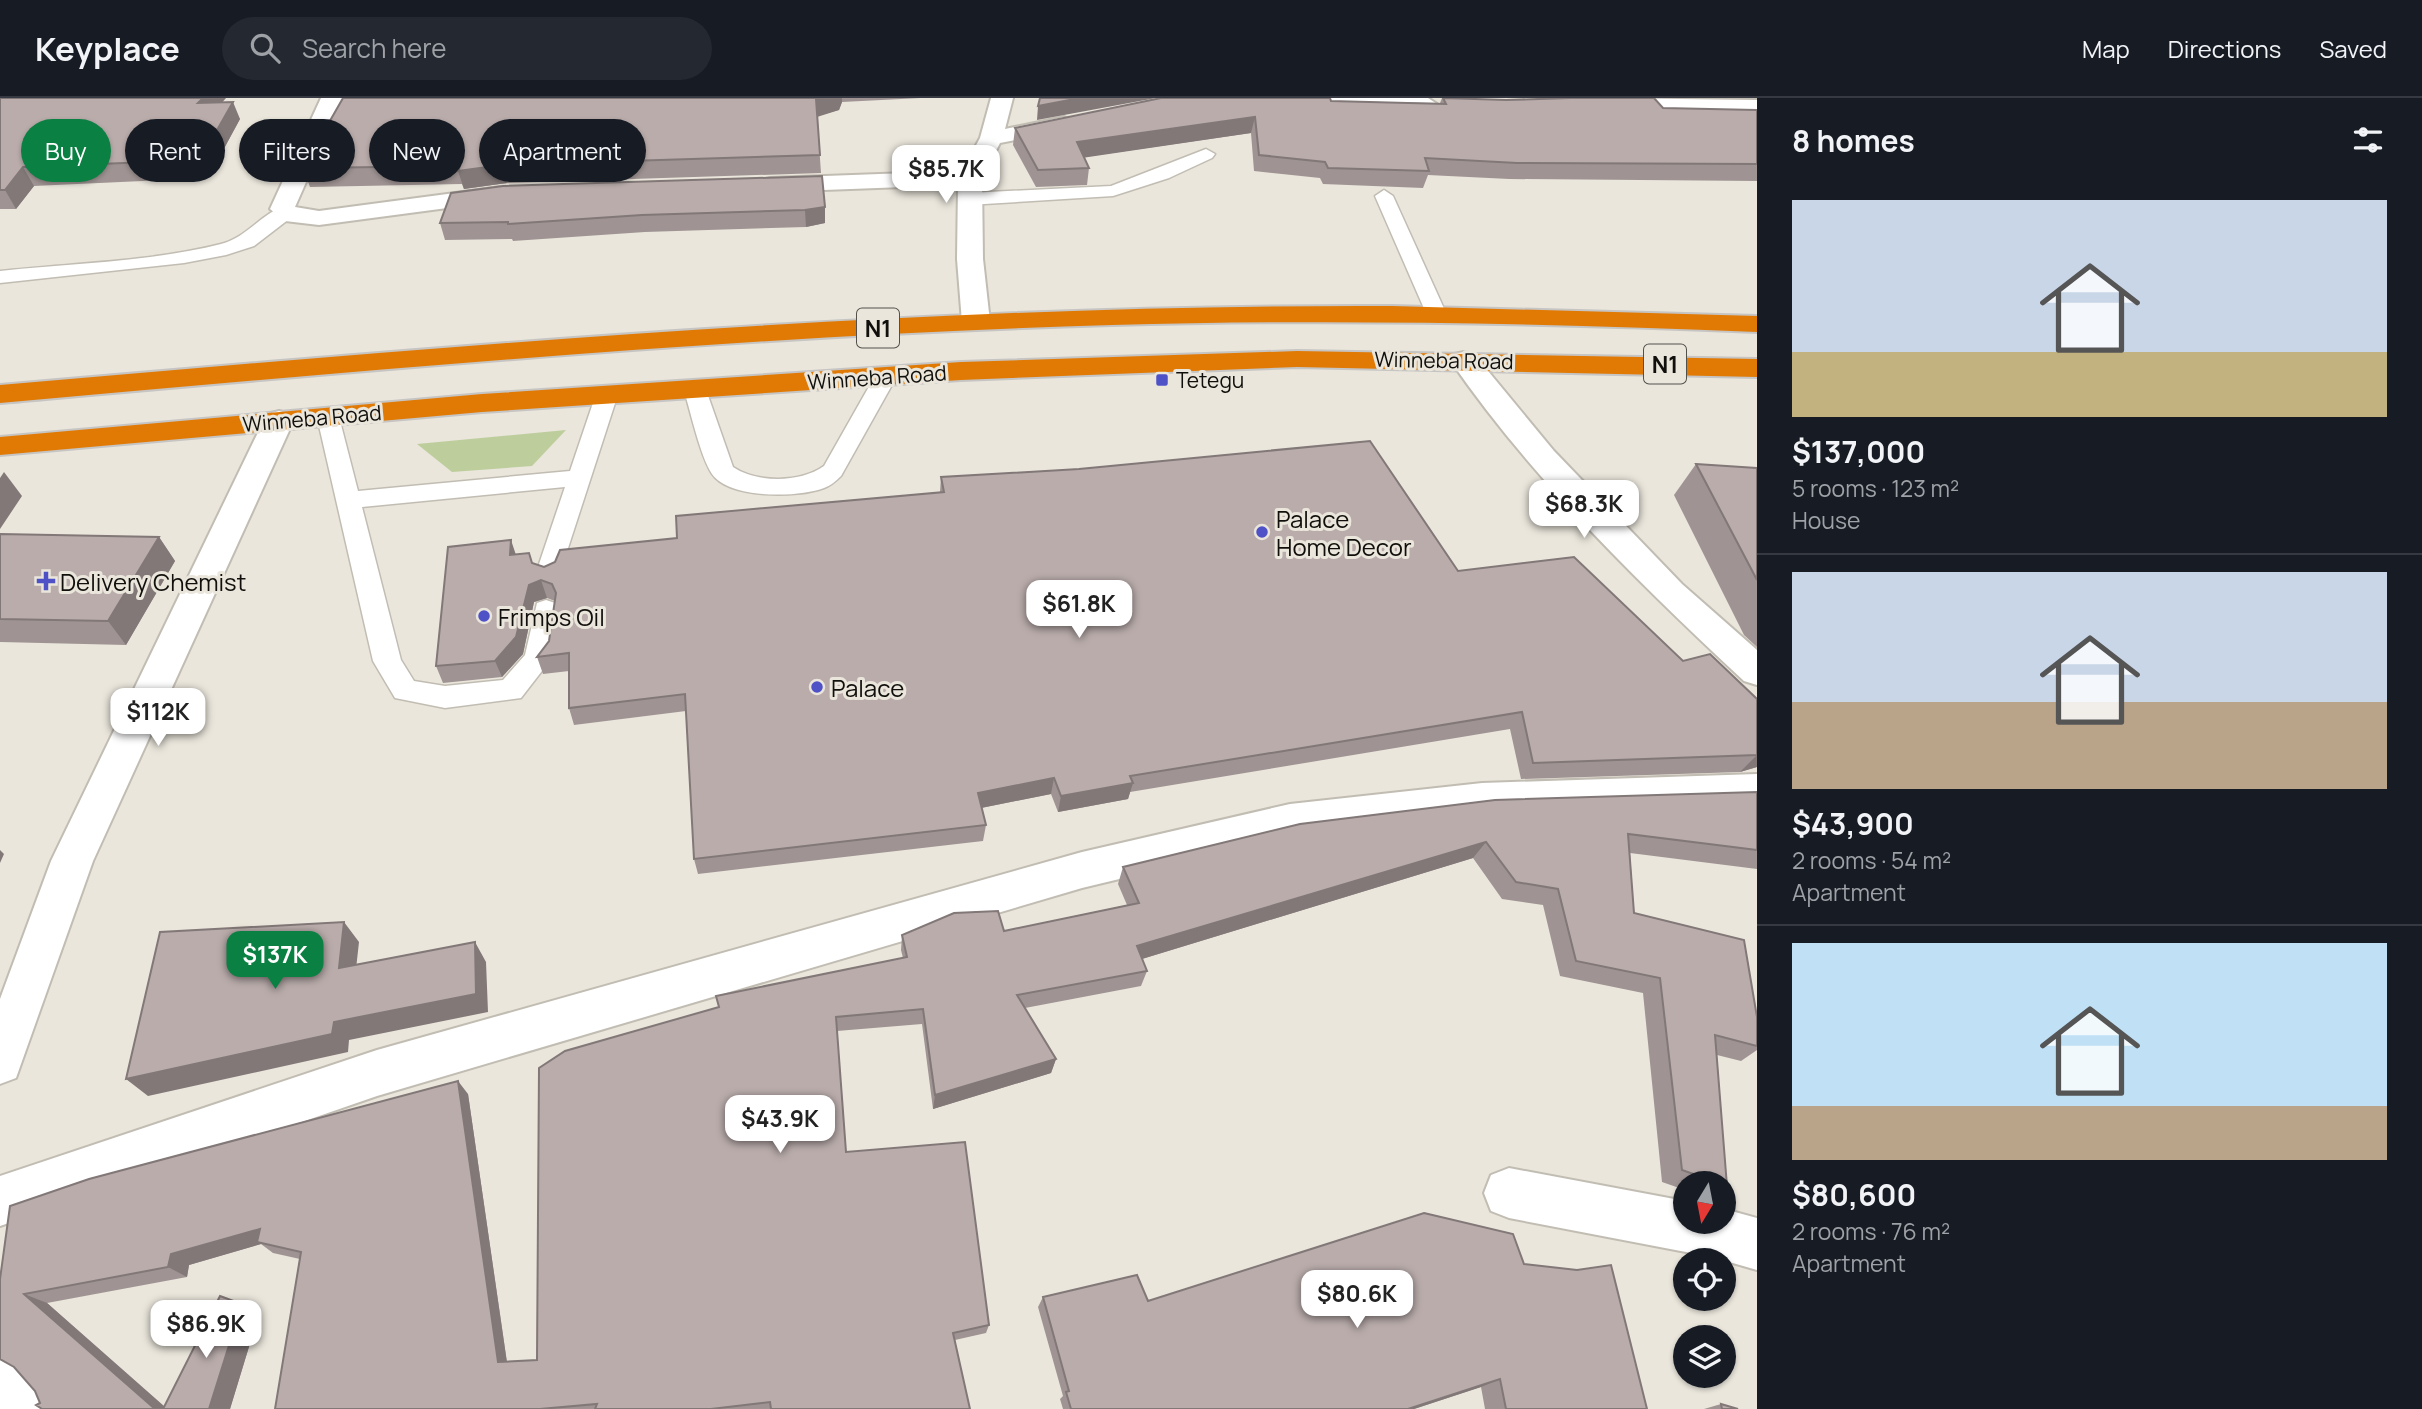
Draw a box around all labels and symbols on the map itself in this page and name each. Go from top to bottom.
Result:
pin: $85.7K [889,146,1003,205]
road number: N1 [857,308,899,347]
road number: N1 [1644,344,1686,384]
street label: Winneba Road [1374,345,1514,375]
street label: Winneba Road [807,358,947,396]
place label: Tetegu [1176,366,1244,394]
marker: Tetegu [1154,372,1170,388]
street label: Winneba Road [241,398,383,438]
pin: $68.3K [1527,480,1641,540]
place label: Palace Home Decor [1276,502,1412,563]
marker: Palace Home Decor [1254,524,1270,540]
place label: Delivery Chemist [60,565,246,598]
marker: Delivery Chemist [38,573,54,589]
pin: $61.8K [1022,580,1136,640]
place label: Frimps Oil [498,600,605,633]
marker: Frimps Oil [476,608,492,624]
place label: Palace [831,671,904,704]
marker: Palace [809,679,825,695]
pin: $112K [109,688,207,748]
pin: $137K [226,932,324,991]
pin: $43.9K [723,1096,837,1155]
north arrow [1673,1171,1736,1234]
pin: $80.6K [1300,1270,1414,1330]
pin: $86.9K [149,1300,263,1360]

